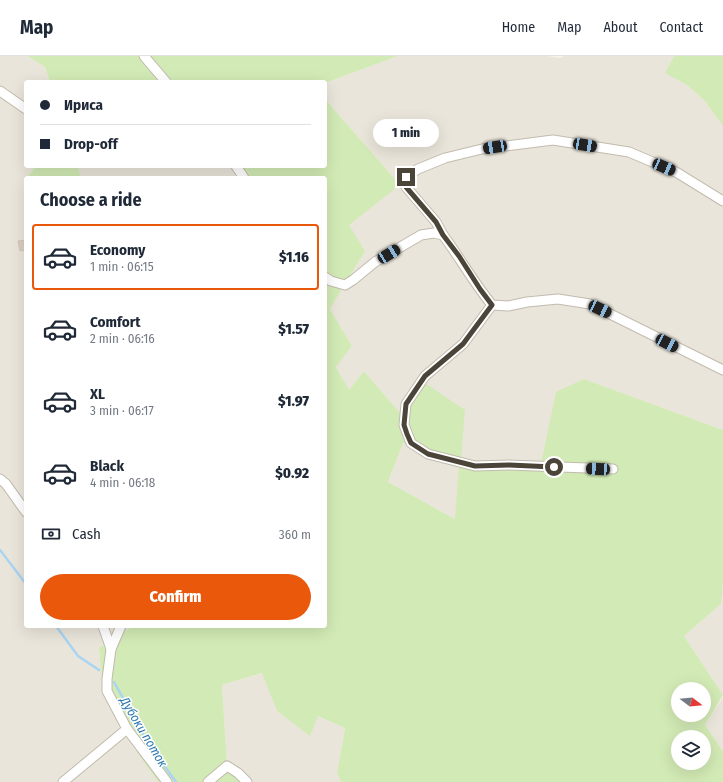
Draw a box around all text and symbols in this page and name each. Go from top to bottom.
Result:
text: Map [20,16,53,39]
text: Home [502,19,535,36]
text: Map [557,19,581,36]
text: About [603,19,638,36]
text: Contact [660,19,703,36]
text: Ириса [64,96,103,114]
callout: 1 min [373,119,439,147]
text: 1 min [392,125,420,140]
text: Drop-off [64,135,118,153]
car [572,137,598,153]
car [482,139,508,155]
car [651,157,677,177]
route end [397,168,415,186]
text: Choose a ride [40,189,142,211]
icon: car [42,239,78,275]
text: Economy [90,241,145,259]
car [376,243,402,265]
text: $1.16 [279,248,309,266]
text: 1 min · 06:15 [90,259,154,274]
car [587,298,613,320]
icon: car [42,311,78,347]
text: Comfort [90,313,141,331]
text: $1.57 [278,320,309,338]
text: 2 min · 06:16 [90,331,155,346]
car [654,332,680,354]
icon: car [42,383,78,419]
text: XL [90,385,105,403]
text: $1.97 [278,392,309,410]
text: 3 min · 06:17 [90,403,154,418]
icon: car [42,455,78,491]
text: Black [90,457,124,475]
route start [545,458,563,476]
car [586,462,610,476]
text: $0.92 [275,464,309,482]
text: 4 min · 06:18 [90,475,155,490]
icon: cash [40,523,62,545]
text: Cash [72,525,101,543]
text: 360 m [279,527,311,542]
button: Confirm [40,574,311,620]
north arrow [671,682,711,722]
map controls [671,682,711,770]
water label: Дубоки поток [117,693,171,770]
button: layers [671,730,711,770]

